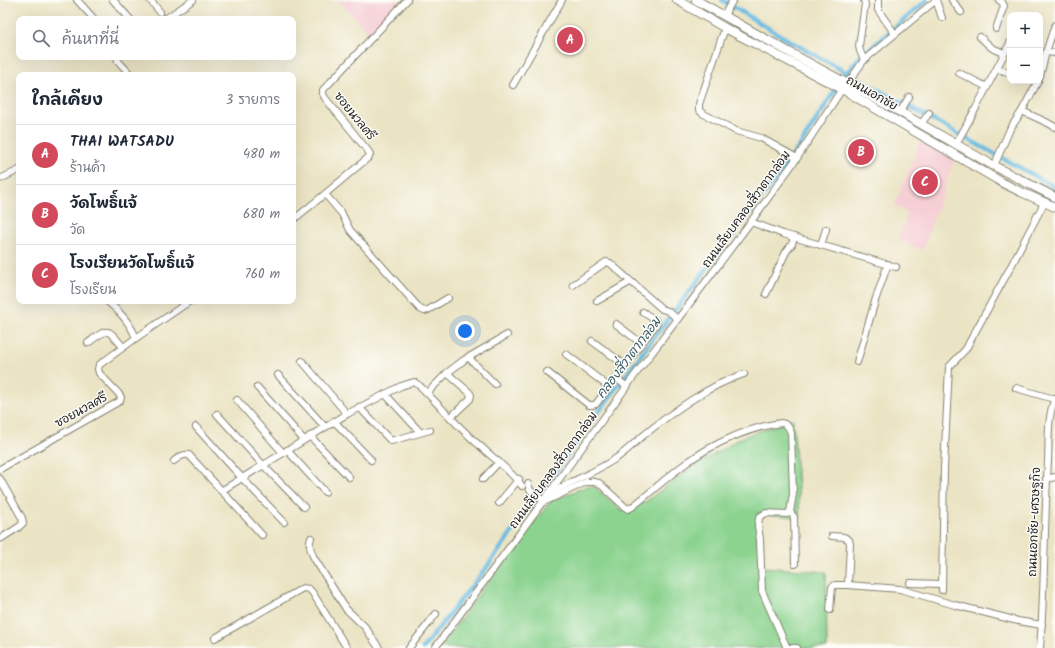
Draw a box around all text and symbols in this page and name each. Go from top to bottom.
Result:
map controls [1007,12,1043,84]
button: + [1007,12,1043,48]
search box [16,16,296,60]
pin: A [557,25,583,55]
icon: search [30,27,52,49]
text: ค้นหาที่นี่ [62,28,119,52]
button: − [1007,48,1043,84]
street label: ถนนเอกชัย [842,71,901,116]
text: ใกล้เคียง [32,87,103,114]
street label: ซอยนวลศรี [329,88,380,145]
text: 3 รายการ [226,90,280,111]
text: THAI WATSADU [70,130,174,154]
pin: B [848,137,874,167]
text: A [41,144,49,165]
text: 480 m [243,144,280,165]
street label: ถนนเลียบคลองสี่วาตากล่อม [696,145,796,272]
text: ร้านค้า [70,158,106,179]
pin: C [912,167,938,197]
text: วัดโพธิ์แจ้ [70,192,137,216]
text: B [41,204,49,225]
text: 680 m [243,204,280,225]
text: วัด [70,220,85,241]
text: โรงเรียนวัดโพธิ์แจ้ [70,252,194,276]
text: C [41,264,49,285]
text: 760 m [245,264,280,285]
text: โรงเรียน [70,280,116,301]
water label: คลองสี่วาตากล่อม [589,310,668,403]
your location [455,321,475,341]
street label: ซอยนวลศรี [51,388,111,433]
street label: ถนนเลียบคลองสี่วาตากล่อม [503,406,603,533]
street label: ถนนเอกชัย-เศรษฐกิจ [1023,467,1046,577]

